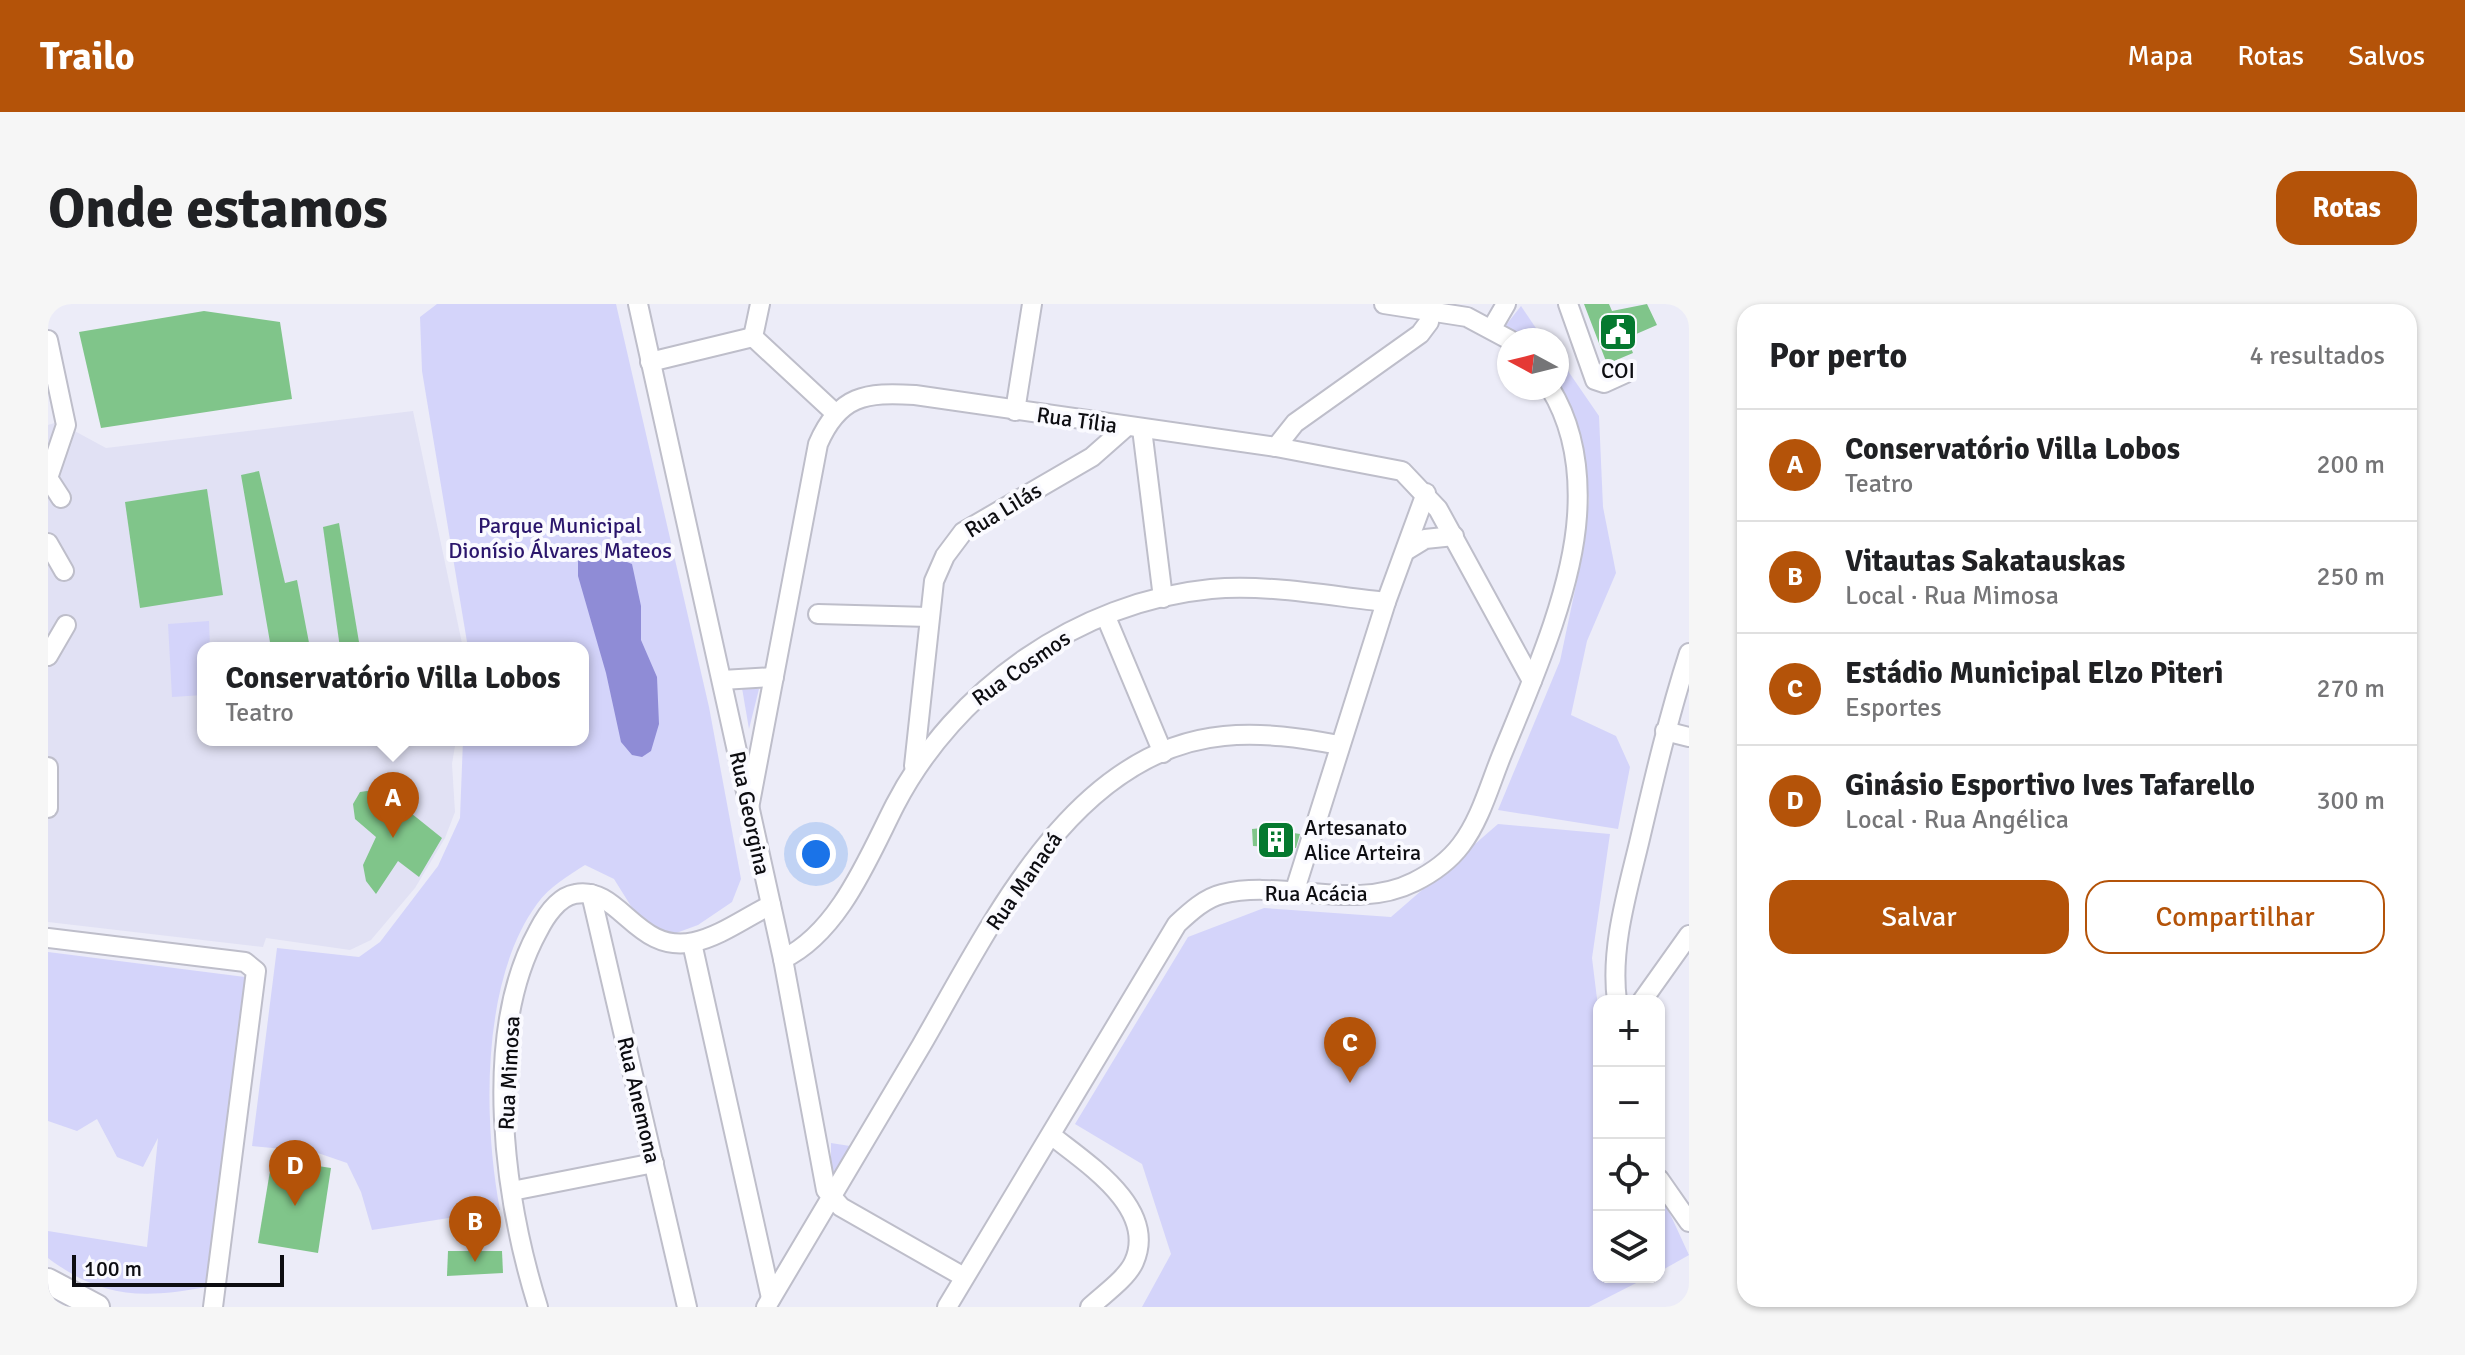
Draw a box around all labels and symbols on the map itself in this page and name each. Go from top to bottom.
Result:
public building icon: COI [1597,311,1639,353]
north arrow [1497,328,1569,400]
place label: COI [1601,357,1635,384]
street label: Rua Tília [1035,401,1119,439]
street label: Rua Lilás [960,477,1046,543]
park label: Parque Municipal Dionísio Álvares Mateos [448,512,672,564]
street label: Rua Cosmos [967,624,1075,712]
street label: Rua Georgina [724,749,776,877]
pin: A [367,772,419,838]
place label: Artesanato Alice Arteira [1304,814,1421,866]
building icon: Artesanato Alice Arteira [1255,819,1297,861]
street label: Rua Manacá [980,826,1068,936]
your location [796,834,836,874]
street label: Rua Acácia [1264,880,1368,907]
street label: Rua Mimosa [493,1015,525,1131]
pin: C [1324,1017,1376,1083]
street label: Rua Anemona [611,1034,667,1166]
pin: D [269,1140,321,1206]
pin: B [449,1196,501,1262]
scale bar [72,1251,284,1287]

